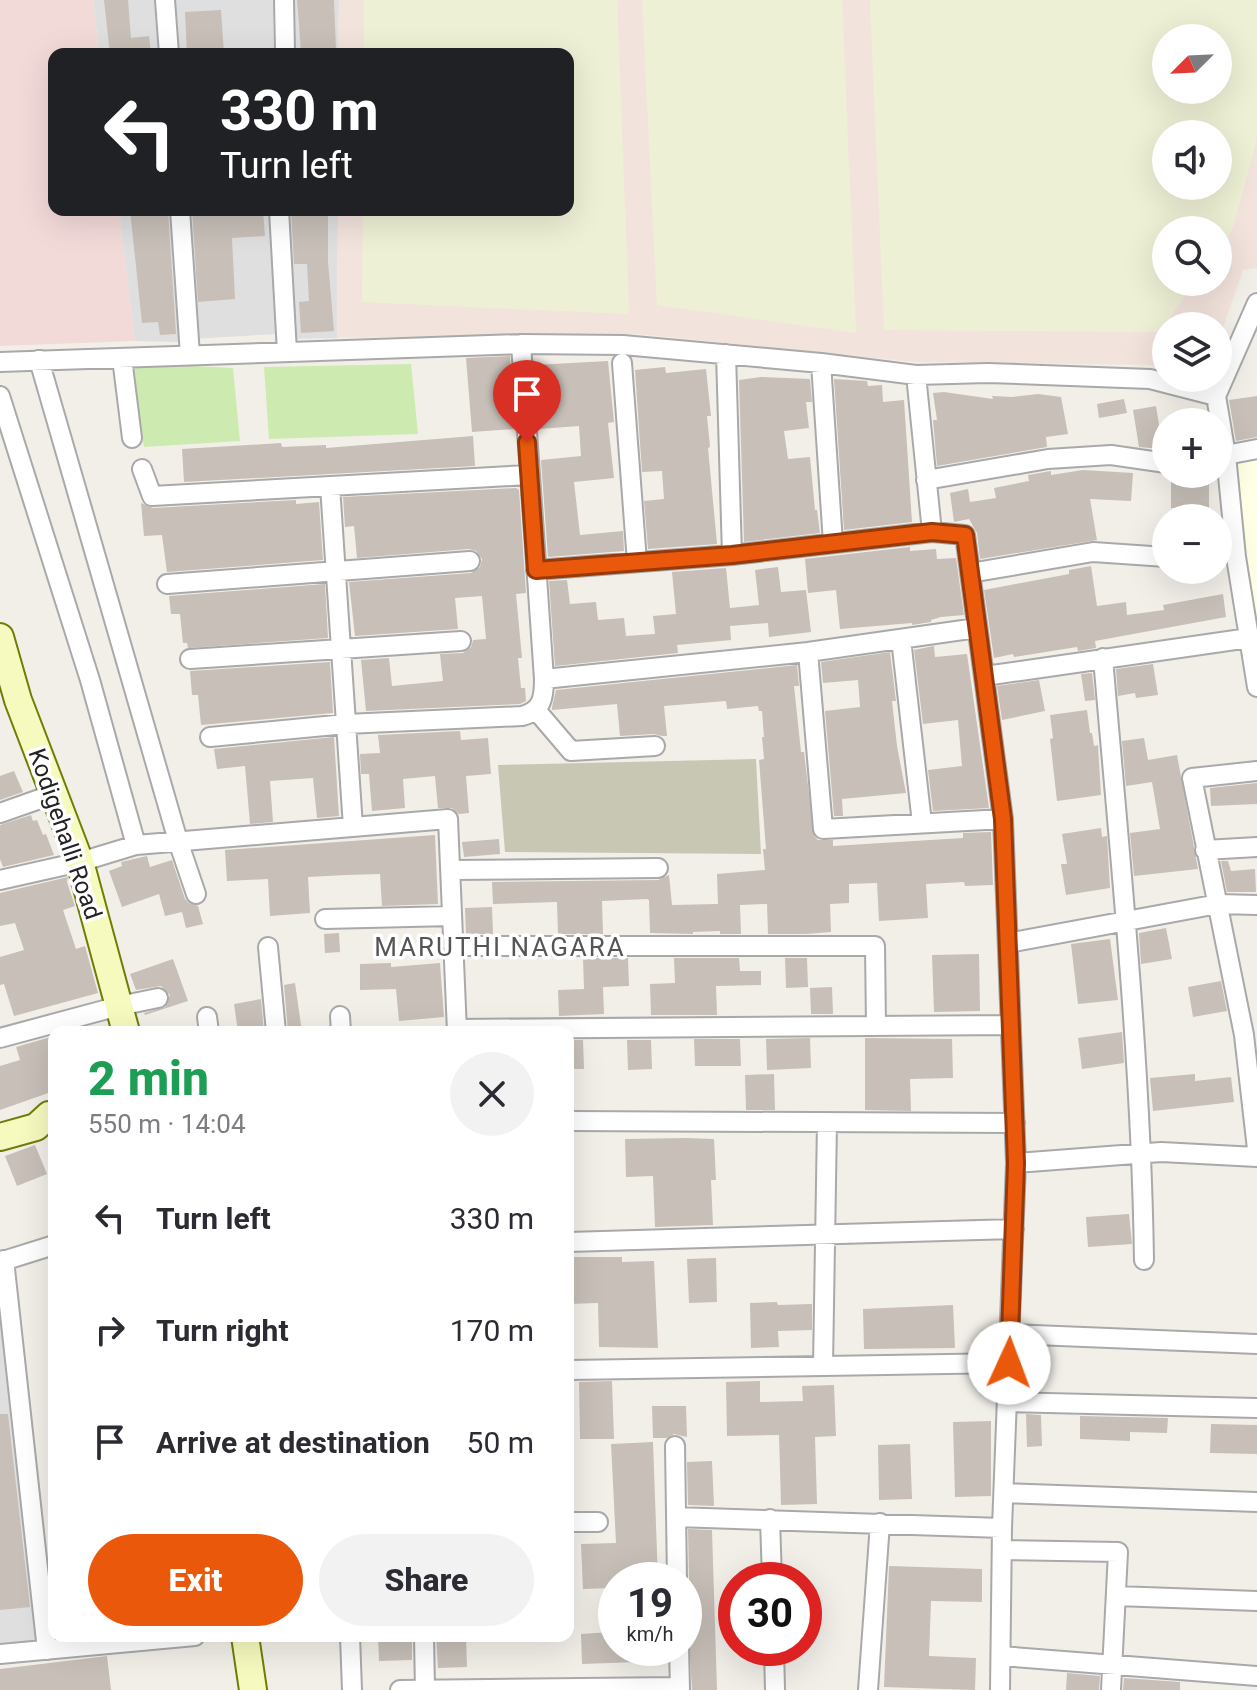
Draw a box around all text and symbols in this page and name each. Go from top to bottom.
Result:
north arrow [1152,24,1232,104]
map controls [1152,24,1232,584]
text: 330 m [220,78,379,144]
icon: left [88,80,192,184]
button: sound [1152,120,1232,200]
text: Turn left [220,145,353,187]
button: search [1152,216,1232,296]
button: layers [1152,312,1232,392]
pin [493,360,561,442]
icon: arrive [505,372,549,416]
button: + [1152,408,1232,488]
button: − [1152,504,1232,584]
street label: Kodigehalli Road [23,745,107,923]
district label: MARUTHI NAGARA [374,932,626,962]
text: 2 min [88,1050,209,1107]
button: close [450,1052,534,1136]
text: 550 m · 14:04 [88,1109,246,1139]
icon: left [88,1196,132,1240]
text: Turn left [156,1201,271,1236]
text: 330 m [450,1201,534,1236]
icon: right [88,1308,132,1352]
text: Turn right [156,1313,289,1348]
text: 170 m [450,1313,534,1348]
position arrow [967,1321,1051,1405]
icon: arrive [88,1420,132,1464]
text: Arrive at destination [156,1425,430,1460]
text: 50 m [467,1425,534,1460]
button: Exit [88,1534,303,1626]
button: Share [319,1534,534,1626]
speed limit sign: 30 [718,1562,822,1666]
text: 19 [627,1580,673,1627]
text: km/h [627,1622,673,1646]

